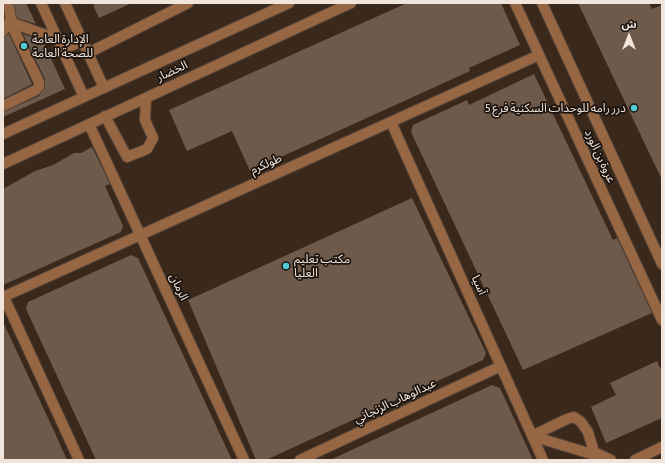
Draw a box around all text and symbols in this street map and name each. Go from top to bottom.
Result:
north arrow [609,16,649,56]
text: ش [621,18,637,30]
place label: الإدارة العامة للصحة العامة [32,32,93,60]
marker: الإدارة العامة للصحة العامة [19,41,29,51]
street label: الخضار [154,58,190,84]
place label: درر رامه للوحدات السكنية فرع 5 [485,101,626,115]
marker: درر رامه للوحدات السكنية فرع 5 [629,103,639,113]
street label: عروة بن الورد [581,127,619,185]
street label: طولكرم [248,151,284,177]
place label: مكتب تعليم العليا [294,252,350,280]
marker: مكتب تعليم العليا [281,261,291,271]
street label: الرمان [167,271,191,303]
street label: آسيا [468,273,490,297]
street label: عبدالوهاب الزنجاني [352,376,438,426]

